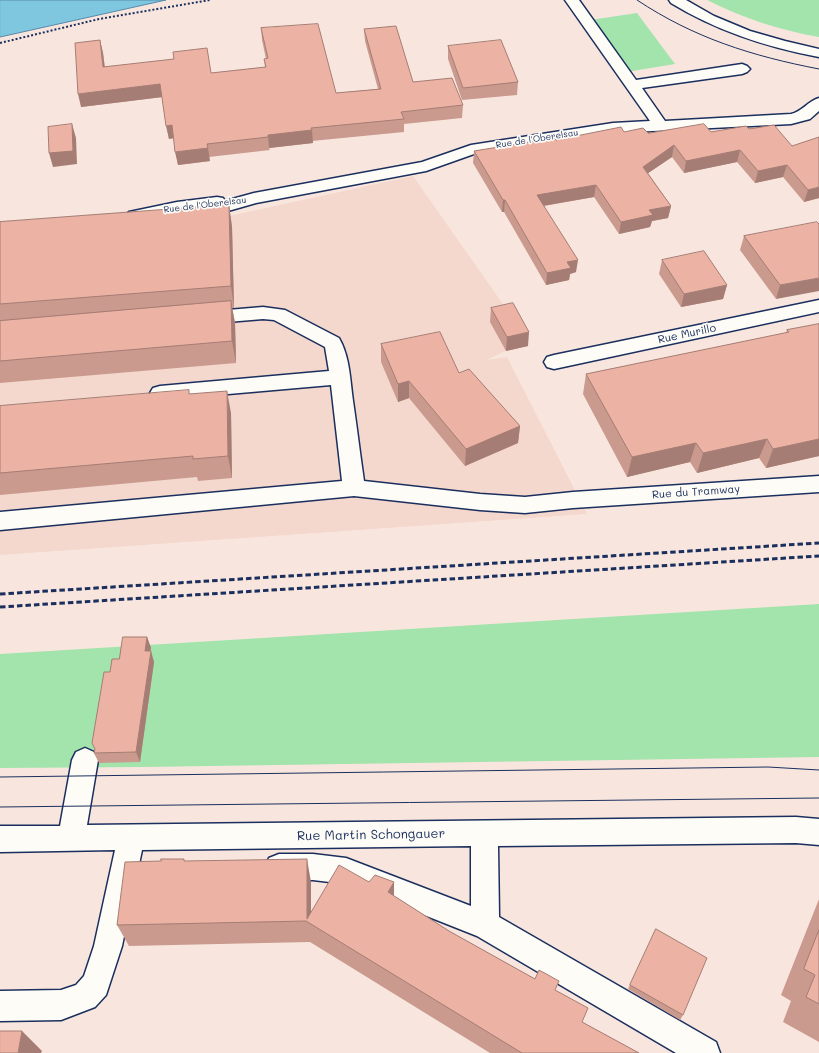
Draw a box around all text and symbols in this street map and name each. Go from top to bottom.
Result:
street label: Rue de l'Oberelsau [495,127,579,151]
street label: Rue de l'Oberelsau [163,195,247,215]
street label: Rue Murillo [657,321,717,347]
street label: Rue du Tramway [651,482,741,502]
street label: Rue Martin Schongauer [297,826,445,844]

